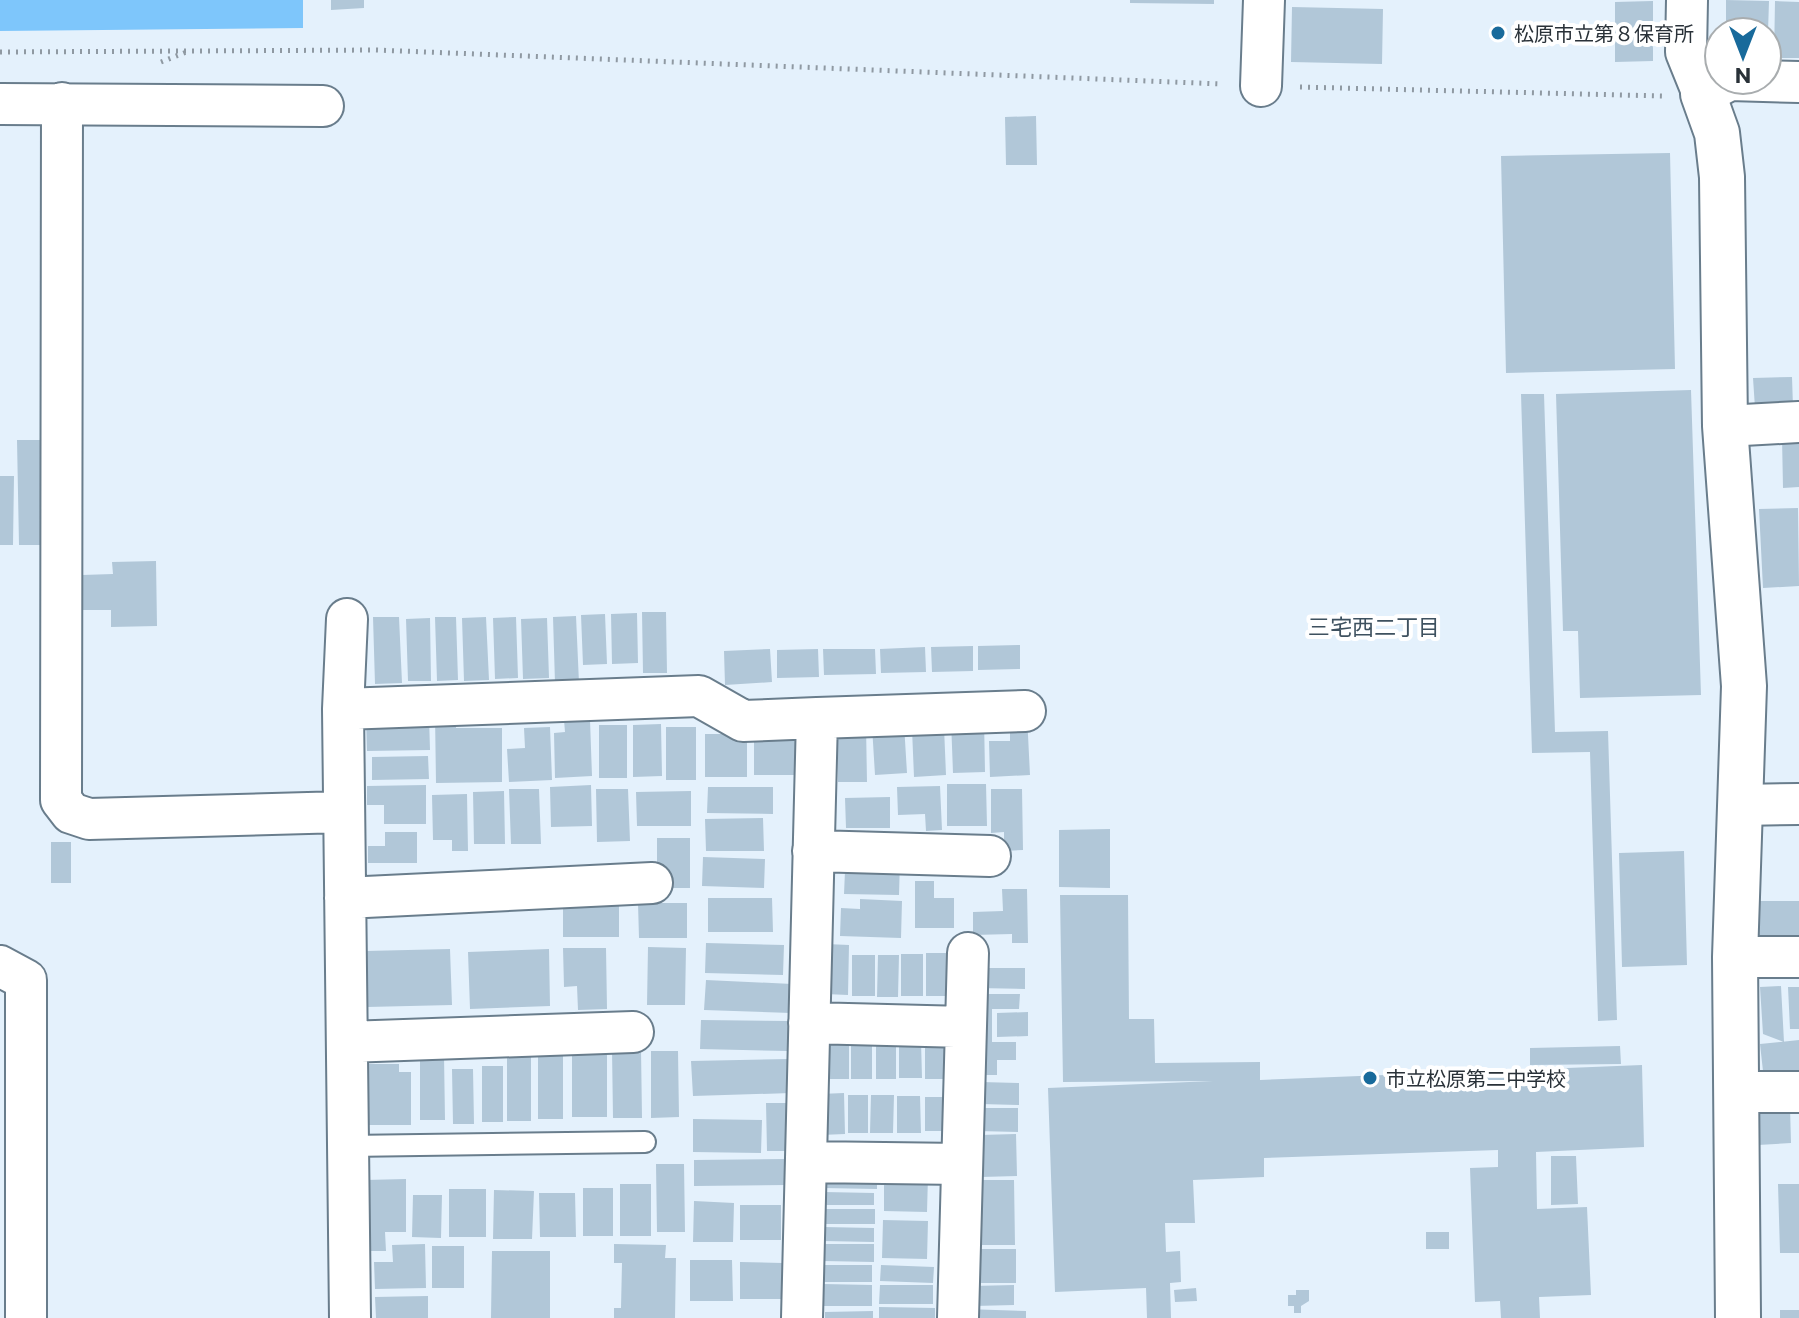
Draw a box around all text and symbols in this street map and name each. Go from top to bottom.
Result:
north arrow [1703,16,1783,96]
place label: 松原市立第８保育所 [1514,21,1694,45]
marker: 松原市立第８保育所 [1489,24,1507,42]
text: N [1735,63,1751,90]
district label: 三宅西二丁目 [1308,613,1440,640]
place label: 市立松原第二中学校 [1386,1066,1566,1090]
marker: 市立松原第二中学校 [1361,1069,1379,1087]

